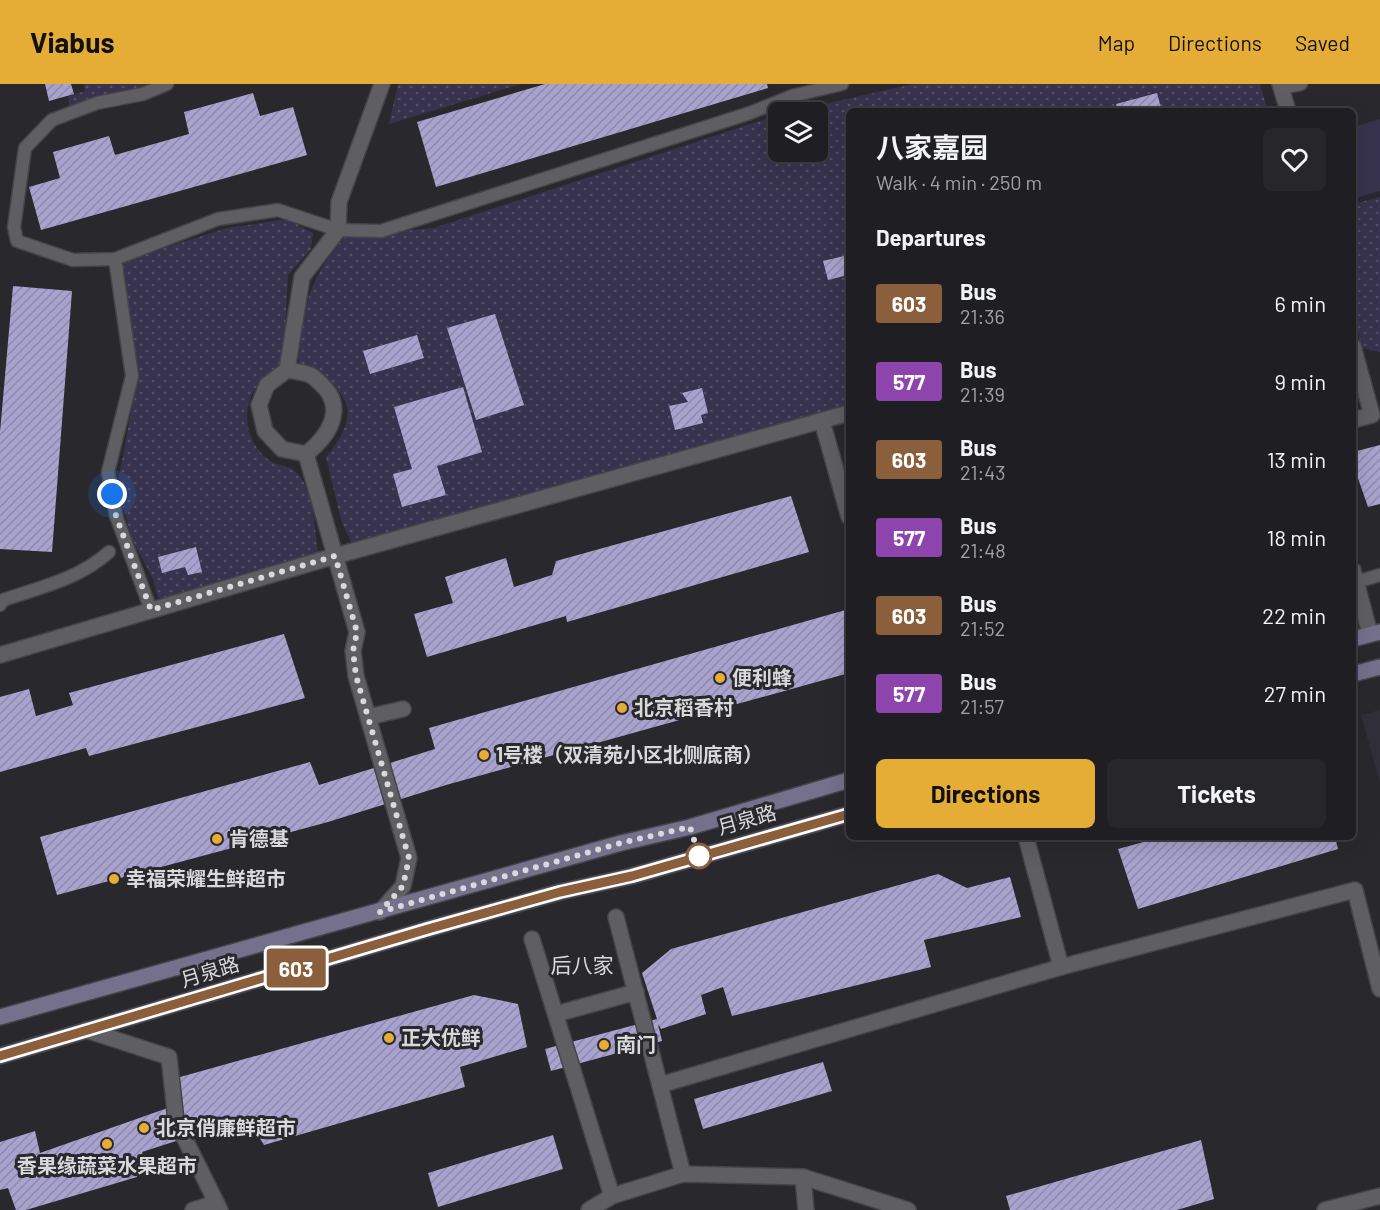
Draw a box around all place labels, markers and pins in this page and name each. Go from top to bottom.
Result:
place label: 便利蜂 [732,665,792,689]
marker: 便利蜂 [713,671,727,685]
place label: 北京稻香村 [634,695,734,719]
marker: 北京稻香村 [615,701,629,715]
place label: 1号楼（双清苑小区北侧底商） [496,742,763,766]
marker: 1号楼（双清苑小区北侧底商） [477,748,491,762]
place label: 肯德基 [229,826,289,850]
marker: 肯德基 [210,832,224,846]
unlabelled marker [686,843,712,869]
place label: 幸福荣耀生鲜超市 [126,866,286,890]
marker: 幸福荣耀生鲜超市 [107,872,121,886]
place label: 正大优鲜 [401,1025,481,1049]
marker: 正大优鲜 [382,1031,396,1045]
place label: 南门 [616,1032,656,1056]
marker: 南门 [597,1038,611,1052]
place label: 北京俏廉鲜超市 [156,1115,296,1139]
marker: 北京俏廉鲜超市 [137,1121,151,1135]
marker: 香果缘蔬菜水果超市 [100,1137,114,1151]
place label: 香果缘蔬菜水果超市 [17,1153,197,1177]

